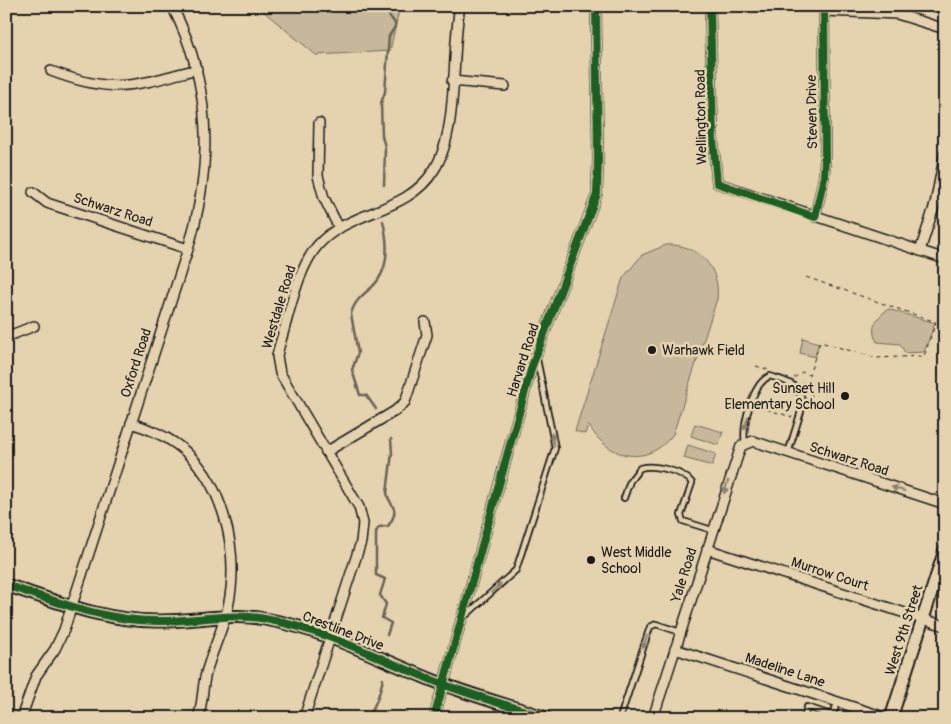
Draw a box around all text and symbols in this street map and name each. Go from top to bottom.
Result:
street label: Wellington Road [692,69,710,165]
street label: Steven Drive [803,75,821,149]
street label: Schwarz Road [71,189,155,231]
street label: Westdale Road [258,263,300,351]
street label: Harvard Road [503,321,543,399]
street label: Oxford Road [117,326,155,400]
place label: Warhawk Field [662,342,745,359]
marker: Warhawk Field [646,344,658,356]
place label: Sunset Hill Elementary School [724,380,835,413]
marker: Sunset Hill Elementary School [839,390,851,402]
one-way arrow [741,415,749,430]
one-way arrow [548,432,556,448]
street label: Schwarz Road [807,438,891,480]
one-way arrow [722,480,729,495]
one-way arrow [891,485,906,492]
place label: West Middle School [601,544,671,577]
street label: Yale Road [667,545,701,605]
street label: Murrow Court [789,553,871,595]
marker: West Middle School [585,554,597,566]
one-way arrow [490,582,502,594]
street label: West 9th Street [881,582,927,677]
street label: Crestline Drive [300,608,386,654]
one-way arrow [640,635,648,650]
street label: Madeline Lane [743,649,827,691]

